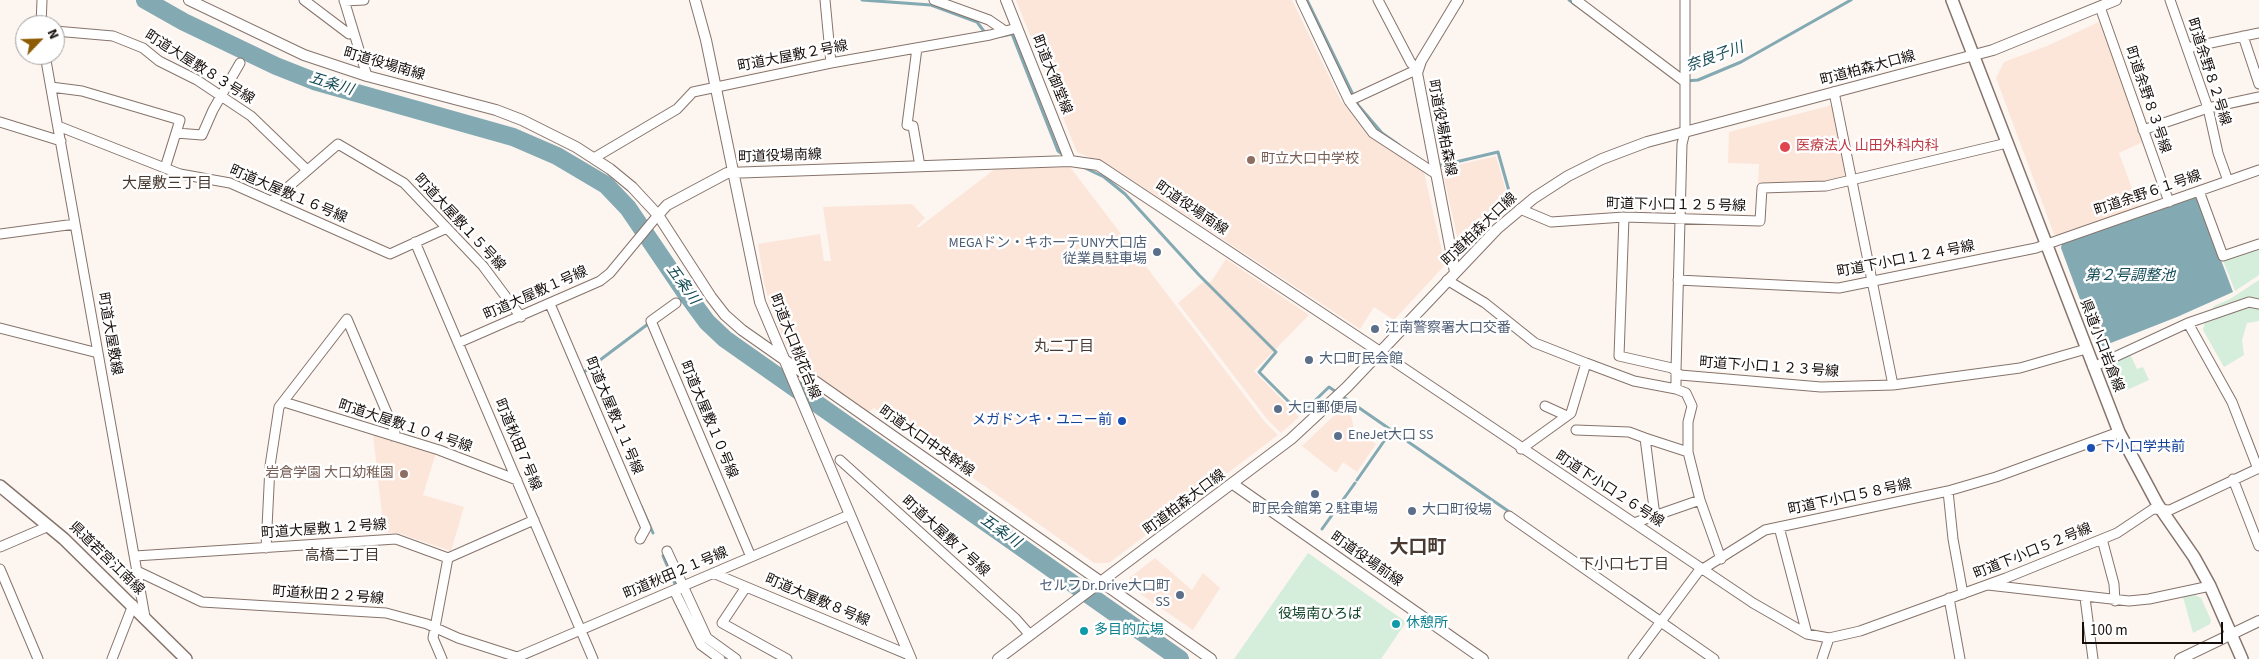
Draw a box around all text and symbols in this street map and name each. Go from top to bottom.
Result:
north arrow [15,15,65,65]
street label: 町道余野８２号線 [2183,16,2233,128]
text: N [42,26,64,43]
street label: 町道大屋敷８３号線 [141,27,257,109]
street label: 町道大御堂線 [1027,33,1075,117]
street label: 町道大屋敷２号線 [736,38,850,76]
water label: 奈良子川 [1684,39,1746,77]
street label: 町道余野８３号線 [2121,44,2173,156]
street label: 町道役場南線 [341,45,427,85]
street label: 町道柏森大口線 [1818,48,1918,90]
water label: 五条川 [307,70,355,100]
street label: 町道役場柏森線 [1423,78,1459,178]
place label: 医療法人 山田外科内科 [1796,139,1939,155]
marker: 医療法人 山田外科内科 [1778,140,1792,154]
street label: 町道役場南線 [738,147,822,167]
place label: 町立大口中学校 [1261,152,1359,168]
marker: 町立大口中学校 [1245,154,1257,166]
street label: 町道大屋敷１６号線 [227,163,349,227]
street label: 町道余野６１号線 [2092,168,2204,220]
street label: 町道大屋敷１５号線 [410,171,508,275]
district label: 大屋敷三丁目 [122,176,212,194]
street label: 町道役場南線 [1151,179,1231,239]
street label: 町道柏森大口線 [1439,190,1521,270]
street label: 町道下小口１２５号線 [1606,196,1746,216]
place label: MEGAドン・キホーテUNY大口店 従業員駐車場 [949,236,1147,268]
street label: 町道下小口１２４号線 [1836,238,1976,282]
marker: MEGAドン・キホーテUNY大口店 従業員駐車場 [1151,246,1163,258]
water label: 五条川 [661,262,703,308]
street label: 町道大屋敷１号線 [481,264,591,324]
water label: 第２号調整池 [2085,268,2175,286]
street label: 町道大屋敷線 [93,291,125,377]
street label: 町道大口桃花台線 [765,292,823,402]
street label: 県道小口岩倉線 [2076,297,2126,395]
place label: 江南警察署大口交番 [1385,321,1511,337]
marker: 江南警察署大口交番 [1369,323,1381,335]
district label: 丸二丁目 [1034,339,1094,357]
place label: 大口町民会館 [1319,352,1403,368]
marker: 大口町民会館 [1303,354,1315,366]
street label: 町道大屋敷１１号線 [581,355,645,477]
street label: 町道下小口１２３号線 [1699,355,1839,381]
street label: 町道大屋敷１０号線 [676,359,740,481]
street label: 町道大屋敷１０４号線 [336,397,474,457]
street label: 町道秋田７号線 [490,397,544,493]
place label: 大口郵便局 [1288,401,1358,417]
street label: 町道大口中央幹線 [875,403,977,481]
marker: 大口郵便局 [1272,403,1284,415]
place label: メガドンキ・ユニー前 [972,413,1112,429]
marker: メガドンキ・ユニー前 [1116,415,1128,427]
place label: EneJet大口 SS [1348,428,1434,444]
marker: EneJet大口 SS [1332,430,1344,442]
place label: 下小口学共前 [2101,440,2185,456]
marker: 下小口学共前 [2085,442,2097,454]
street label: 町道下小口２６号線 [1552,449,1666,531]
place label: 岩倉学園 大口幼稚園 [265,466,394,482]
street label: 町道柏森大口線 [1141,467,1229,539]
marker: 岩倉学園 大口幼稚園 [398,468,410,480]
street label: 町道下小口５８号線 [1787,477,1913,519]
marker: 町民会館第２駐車場 [1309,488,1321,500]
street label: 町道大屋敷７号線 [898,493,992,581]
place label: 町民会館第２駐車場 [1252,502,1378,518]
place label: 大口町役場 [1422,503,1492,519]
marker: 大口町役場 [1406,505,1418,517]
water label: 五条川 [976,512,1024,552]
street label: 町道大屋敷１２号線 [261,517,387,543]
street label: 県道若宮江南線 [65,519,147,599]
street label: 町道下小口５２号線 [1971,521,2095,583]
street label: 町道役場前線 [1327,529,1405,591]
district label: 大口町 [1390,538,1446,560]
street label: 町道秋田２１号線 [621,544,731,604]
district label: 高橋二丁目 [305,548,379,566]
district label: 下小口七丁目 [1579,557,1669,575]
street label: 町道大屋敷８号線 [762,571,872,631]
place label: セルフDr.Drive大口町 SS [1040,579,1170,612]
street label: 町道秋田２２号線 [272,584,384,608]
marker: セルフDr.Drive大口町 SS [1174,589,1186,601]
park label: 役場南ひろば [1278,607,1362,623]
scale bar [2084,612,2225,644]
place label: 休憩所 [1406,616,1448,632]
marker: 休憩所 [1390,618,1402,630]
text: 100 m [2090,620,2128,641]
place label: 多目的広場 [1094,623,1164,639]
marker: 多目的広場 [1078,625,1090,637]

